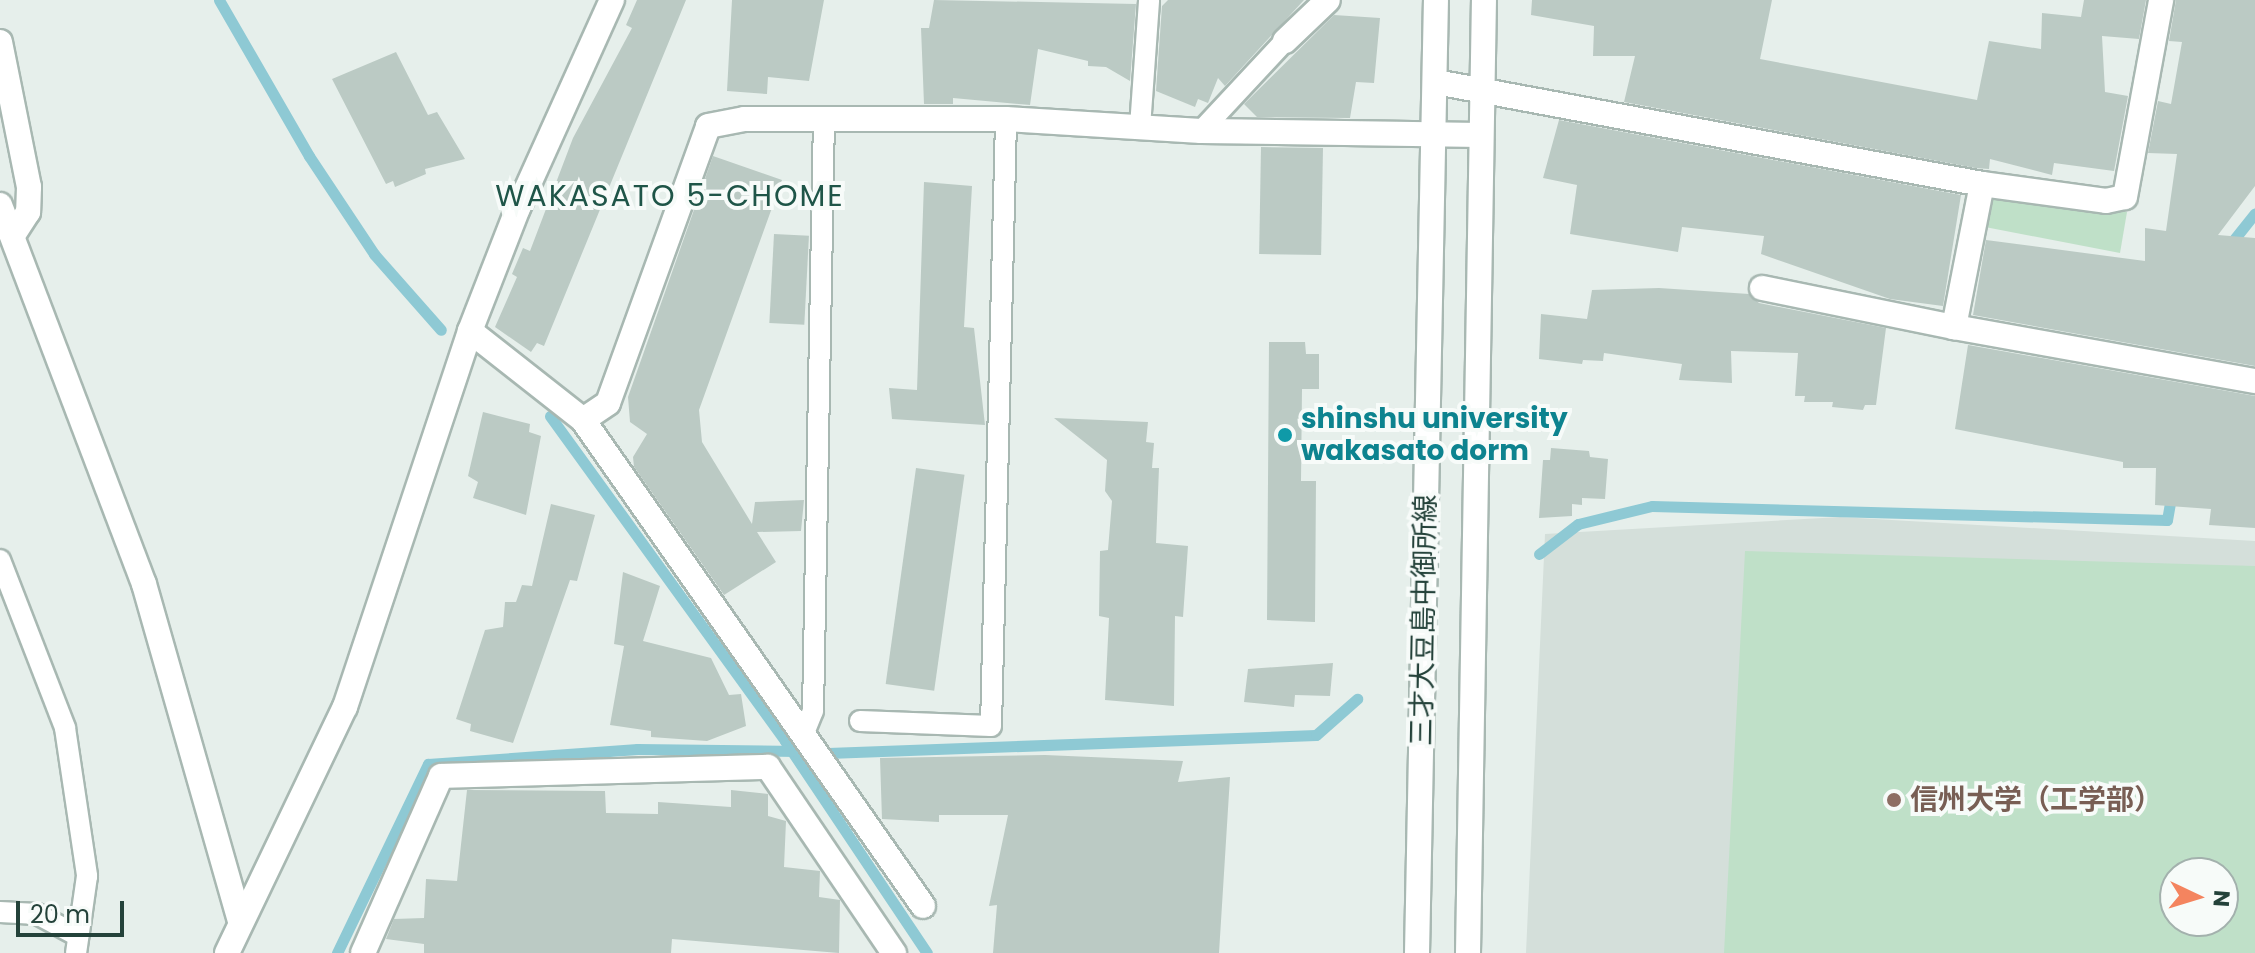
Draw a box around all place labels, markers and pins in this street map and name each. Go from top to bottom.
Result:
place label: shinshu university wakasato dorm [1301,402,1568,468]
marker: shinshu university wakasato dorm [1276,426,1294,444]
place label: 信州大学（工学部） [1910,783,2162,817]
marker: 信州大学（工学部） [1885,791,1903,809]

